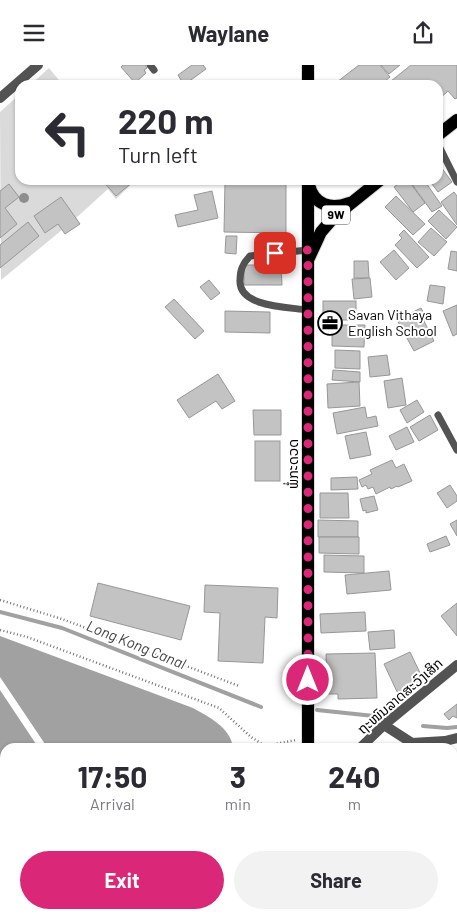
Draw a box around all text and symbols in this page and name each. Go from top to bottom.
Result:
icon: menu [20,19,48,47]
icon: share [409,19,437,47]
text: Waylane [188,20,269,46]
text: 220 m [118,99,213,141]
icon: left [35,100,100,165]
text: Turn left [118,141,198,167]
road number: 9W [322,205,350,225]
pin [254,232,296,274]
icon: arrive [261,239,289,267]
place label: Savan Vithaya English School [348,306,437,339]
office icon: Savan Vithaya English School [317,310,343,336]
street label: ພໍ່ກະດວດ [283,439,301,489]
water label: Long Kong Canal [84,616,189,672]
position arrow [281,653,333,705]
street label: ຖະໜົນລາດສະວົງເສິກ [354,654,446,737]
text: 17:50 [78,758,147,794]
text: 3 [230,758,246,794]
text: 240 [328,758,380,794]
text: Arrival [90,794,135,813]
text: min [225,794,251,813]
text: m [348,794,361,813]
button: Exit [20,851,224,909]
button: Share [234,851,438,909]

